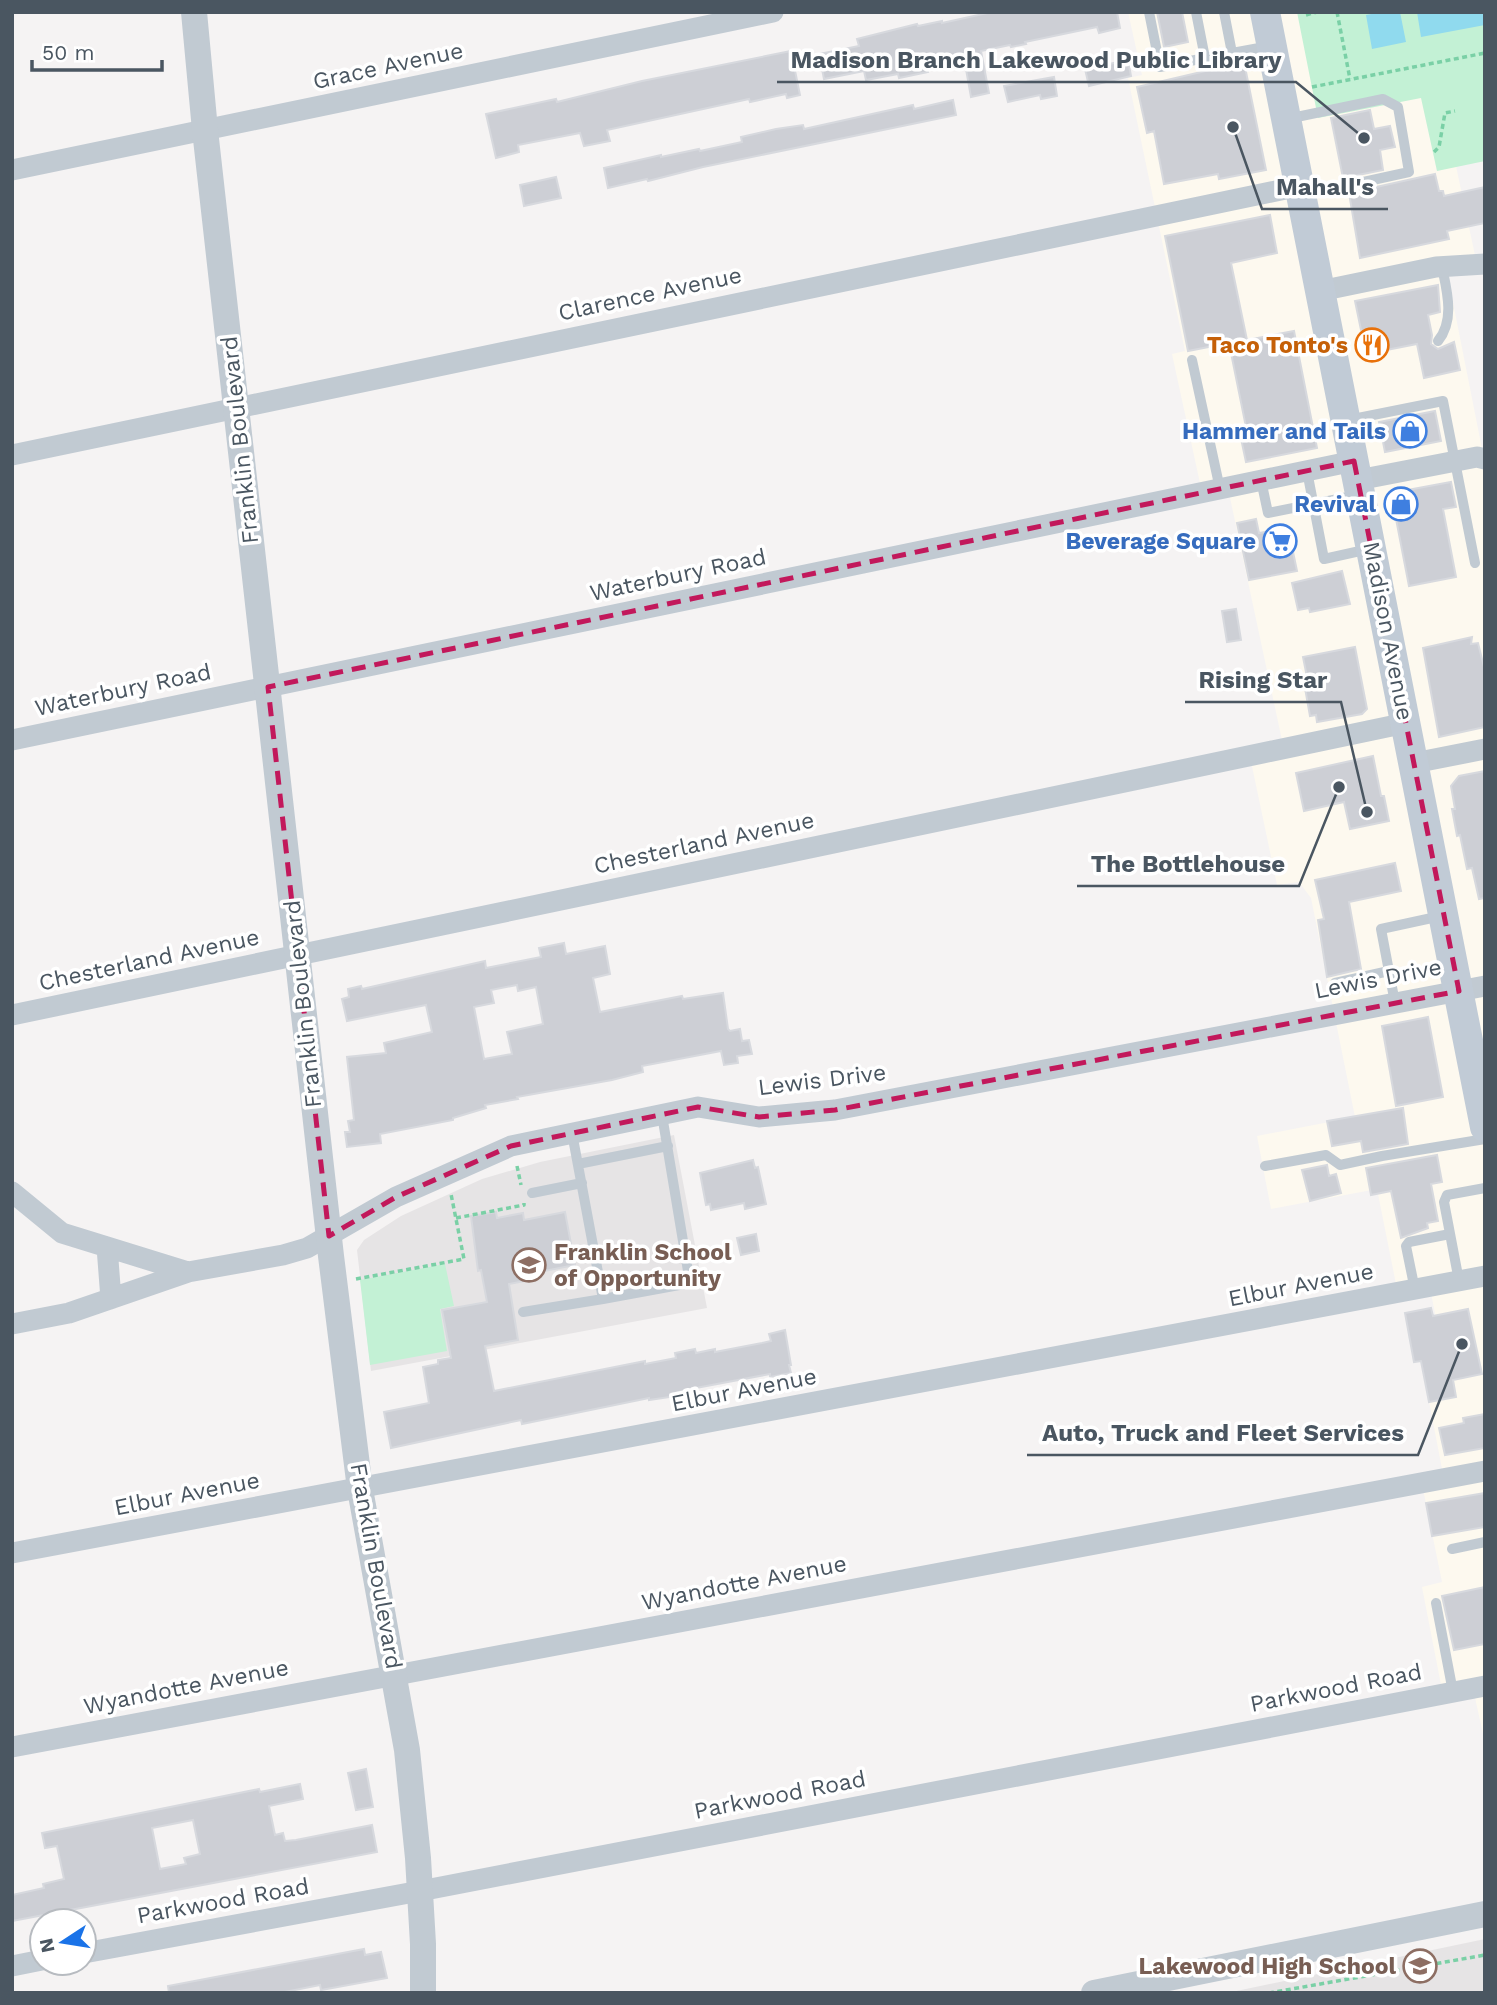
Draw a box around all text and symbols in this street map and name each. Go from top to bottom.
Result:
scale bar [32,28,161,72]
street label: Grace Avenue [310,37,466,95]
callout: Madison Branch Lakewood Public Library [777,37,1296,82]
text: 50 m [42,40,94,65]
text: Madison Branch Lakewood Public Library [791,46,1282,74]
callout: Mahall's [1262,164,1388,209]
text: Mahall's [1276,173,1374,201]
street label: Clarence Avenue [556,261,744,327]
restaurant icon: Taco Tonto's [1353,326,1391,364]
place label: Taco Tonto's [1207,332,1348,359]
street label: Franklin Boulevard [216,335,264,545]
shop icon: Hammer and Tails [1391,412,1429,450]
place label: Hammer and Tails [1182,418,1386,445]
shop icon: Revival [1382,485,1420,523]
place label: Revival [1294,491,1376,518]
supermarket icon: Beverage Square [1261,522,1299,560]
place label: Beverage Square [1065,528,1256,555]
street label: Madison Avenue [1357,539,1419,723]
street label: Waterbury Road [587,543,769,607]
callout: Rising Star [1185,657,1341,702]
street label: Waterbury Road [32,658,214,722]
text: Rising Star [1199,666,1328,694]
street label: Chesterland Avenue [591,806,817,880]
callout: The Bottlehouse [1077,841,1299,886]
text: The Bottlehouse [1091,850,1285,878]
street label: Franklin Boulevard [279,899,327,1109]
street label: Chesterland Avenue [36,923,262,997]
street label: Lewis Drive [1312,953,1444,1005]
street label: Lewis Drive [756,1059,888,1101]
place label: Franklin School of Opportunity [554,1239,732,1292]
school or university icon: Franklin School of Opportunity [510,1246,548,1284]
street label: Elbur Avenue [1226,1258,1376,1312]
street label: Elbur Avenue [669,1363,819,1417]
callout: Auto, Truck and Fleet Services [1027,1410,1418,1455]
text: Auto, Truck and Fleet Services [1042,1419,1404,1447]
street label: Franklin Boulevard [345,1461,407,1671]
street label: Elbur Avenue [112,1467,262,1521]
street label: Wyandotte Avenue [639,1550,849,1616]
street label: Wyandotte Avenue [81,1654,291,1720]
street label: Parkwood Road [1248,1658,1424,1718]
street label: Parkwood Road [692,1765,868,1825]
street label: Parkwood Road [135,1873,311,1929]
north arrow [28,1907,98,1977]
text: N [34,1936,60,1955]
school or university icon: Lakewood High School [1401,1947,1439,1985]
place label: Lakewood High School [1139,1953,1396,1980]

